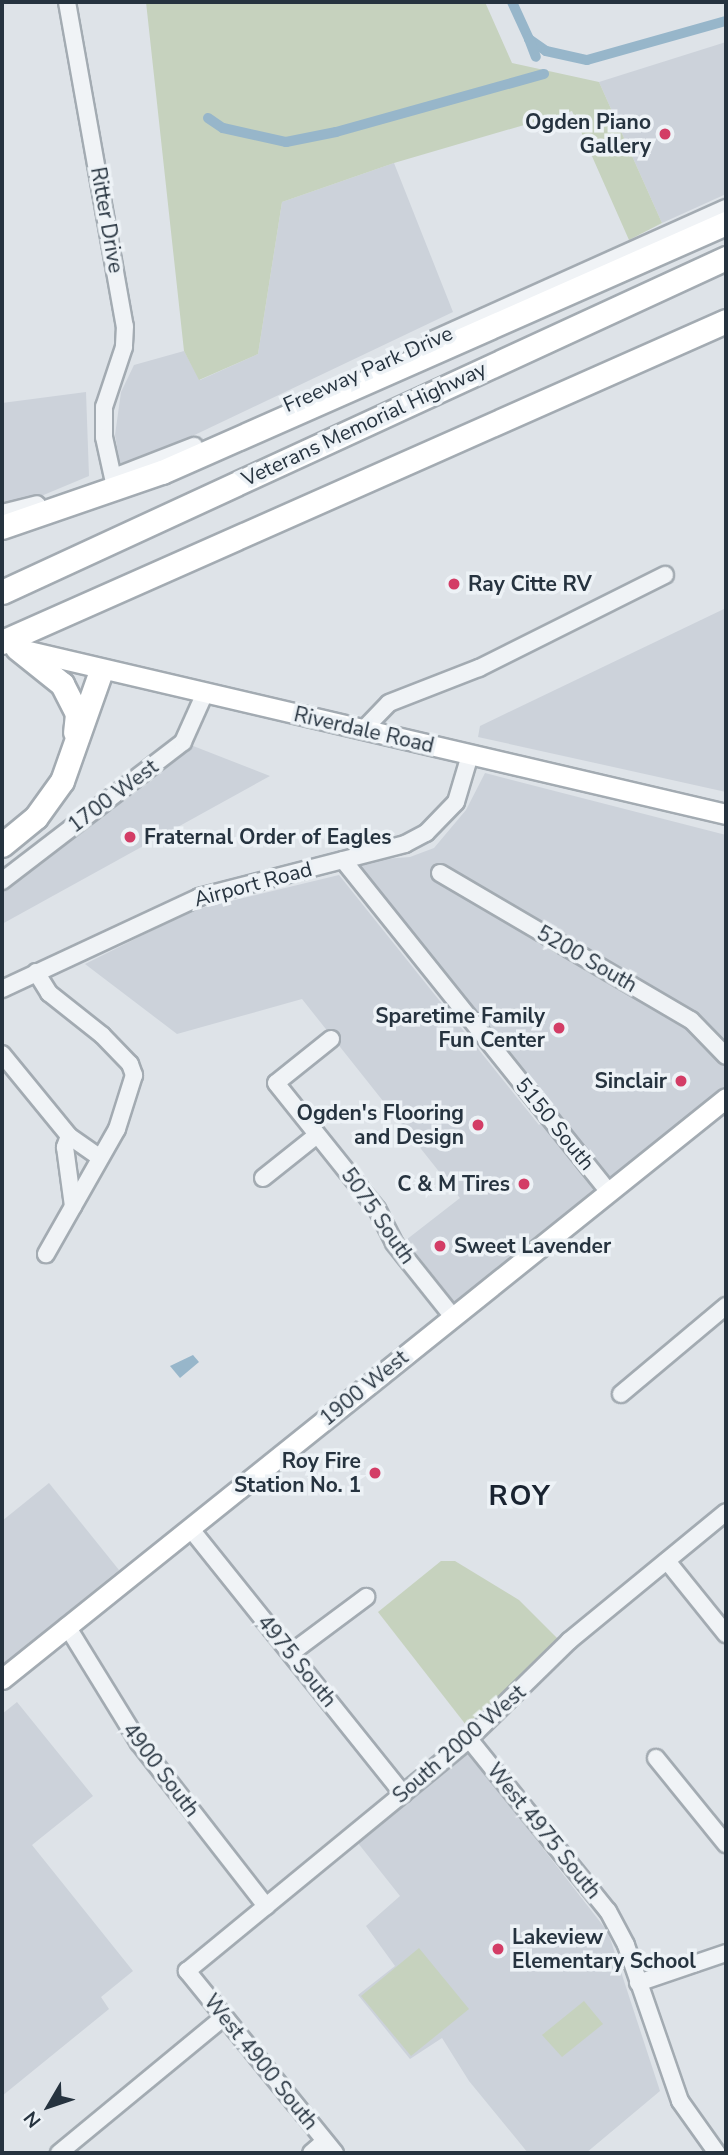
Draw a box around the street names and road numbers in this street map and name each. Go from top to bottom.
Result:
street label: Ritter Drive [85,165,129,275]
street label: Freeway Park Drive [279,320,457,418]
street label: Veterans Memorial Highway [238,356,490,492]
street label: Riverdale Road [291,702,437,758]
street label: 1700 West [63,754,163,838]
street label: Airport Road [191,856,315,912]
street label: 5200 South [532,920,642,998]
street label: 5150 South [510,1073,600,1175]
street label: 5075 South [336,1163,420,1269]
street label: 1900 West [315,1345,413,1431]
street label: 4975 South [252,1610,342,1712]
street label: South 2000 West [388,1680,530,1808]
street label: 4900 South [117,1718,205,1822]
street label: West 4975 South [482,1758,606,1904]
street label: West 4900 South [199,1989,323,2135]

